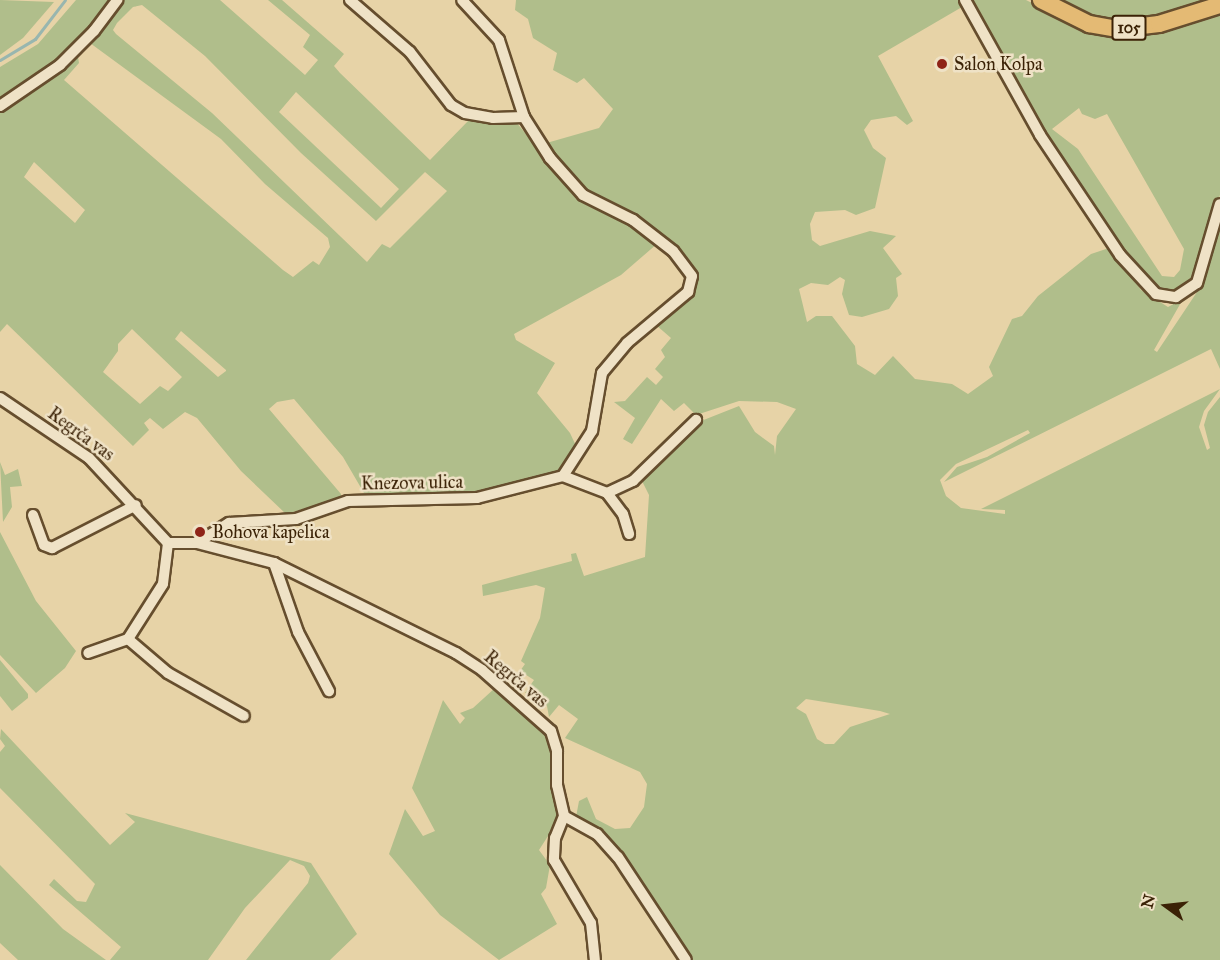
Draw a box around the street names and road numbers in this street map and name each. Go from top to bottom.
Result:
road number: 105 [1111,15,1147,41]
street label: Regrča vas [44,403,118,465]
street label: Knezova ulica [361,471,463,495]
street label: Regrča vas [480,646,552,712]

